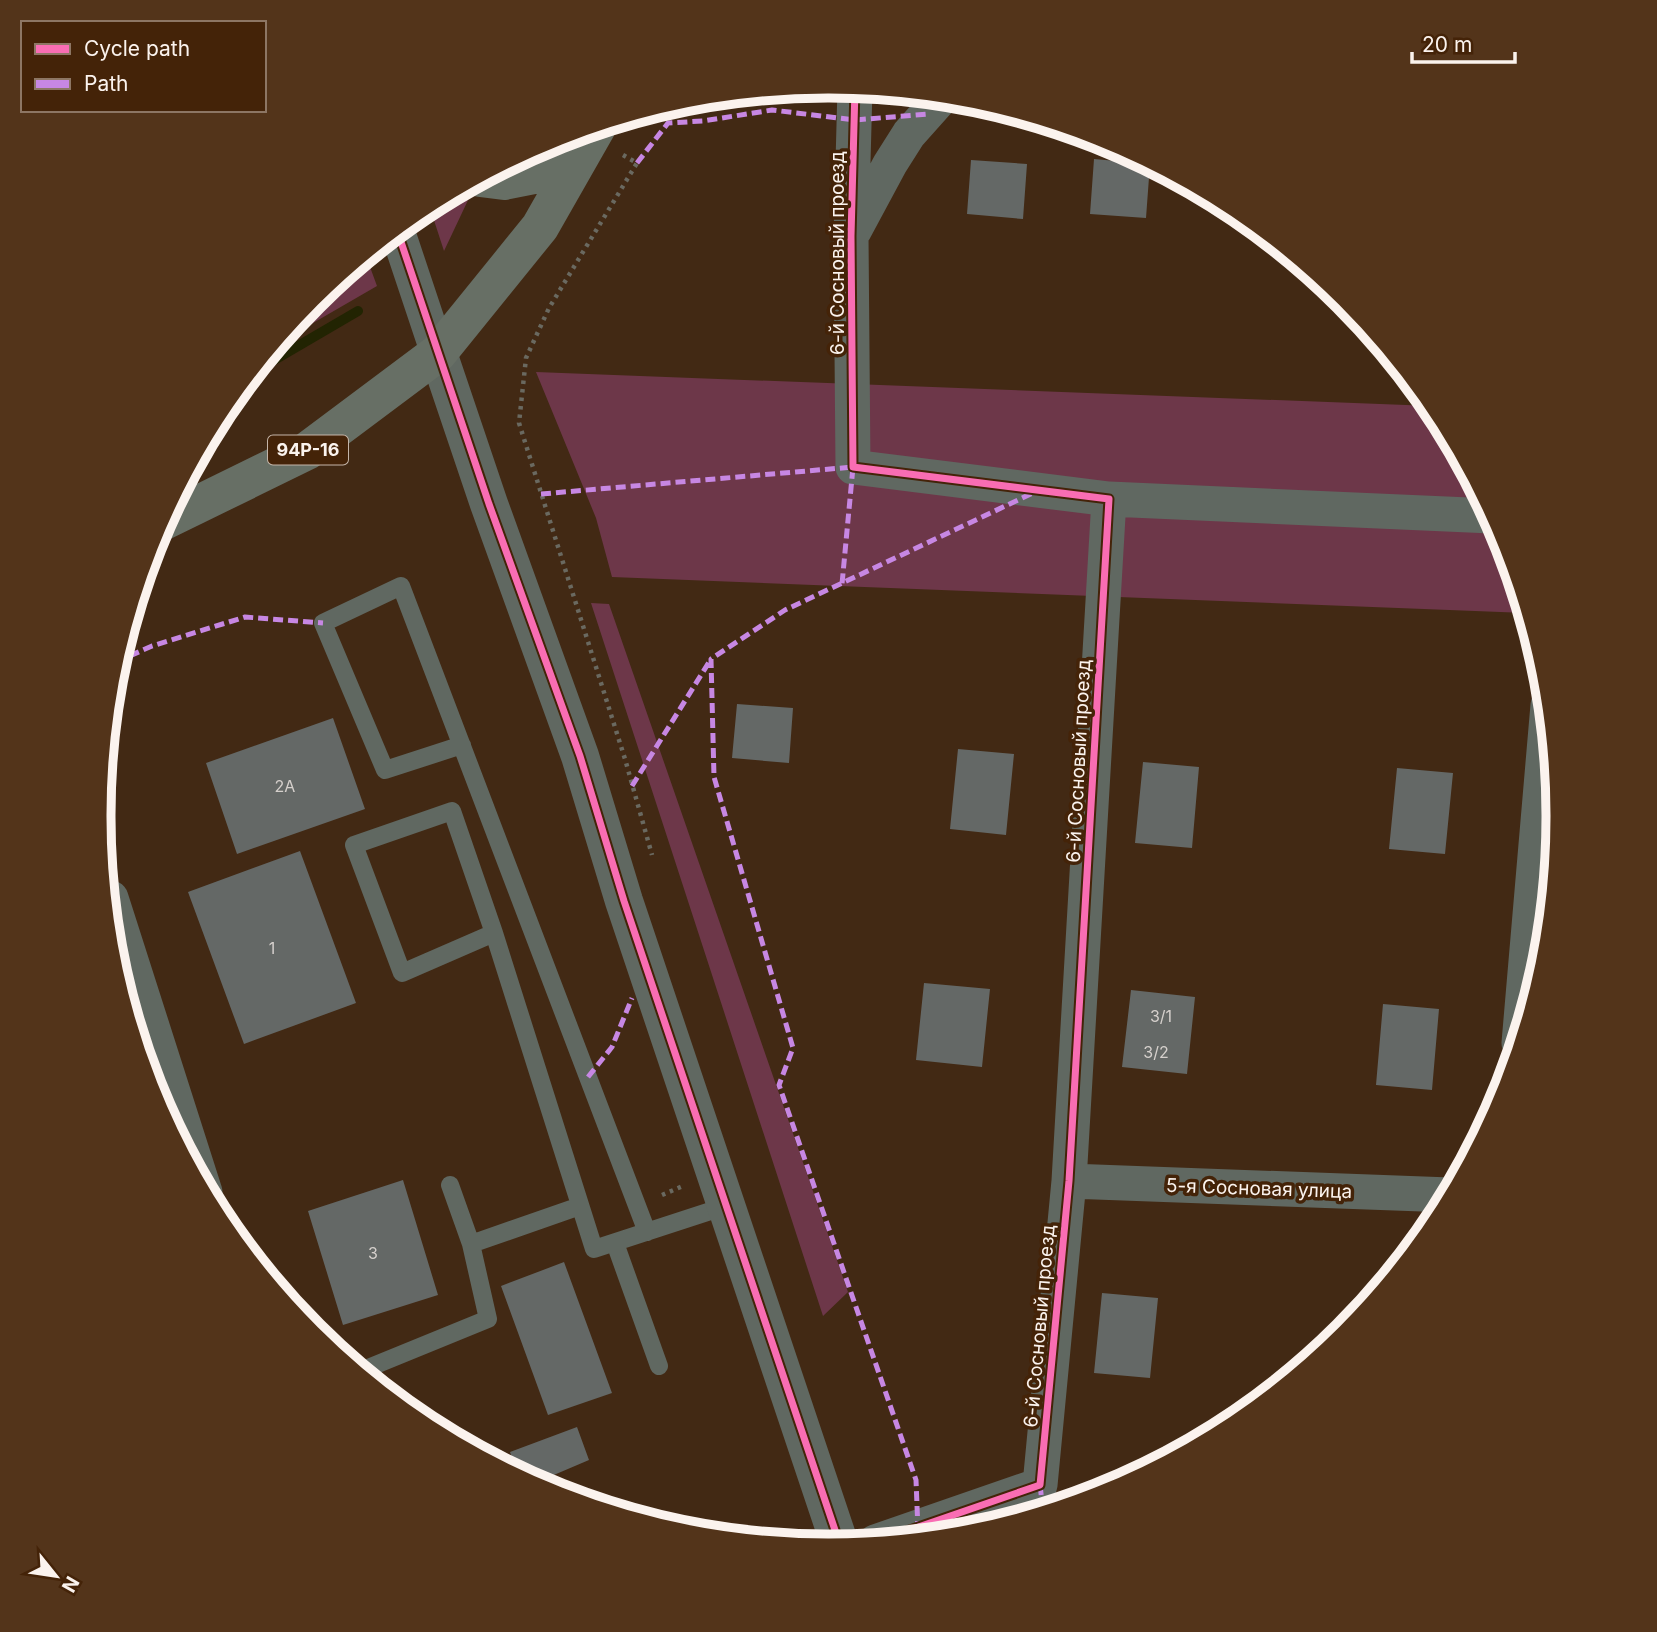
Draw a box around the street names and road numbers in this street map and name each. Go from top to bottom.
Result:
street label: 6-й Сосновый проезд [826,151,849,355]
road number: 94Р-16 [268,436,348,464]
street label: 6-й Сосновый проезд [1062,659,1095,863]
street label: 5-я Сосновая улица [1166,1174,1352,1203]
street label: 6-й Сосновый проезд [1019,1223,1060,1429]

